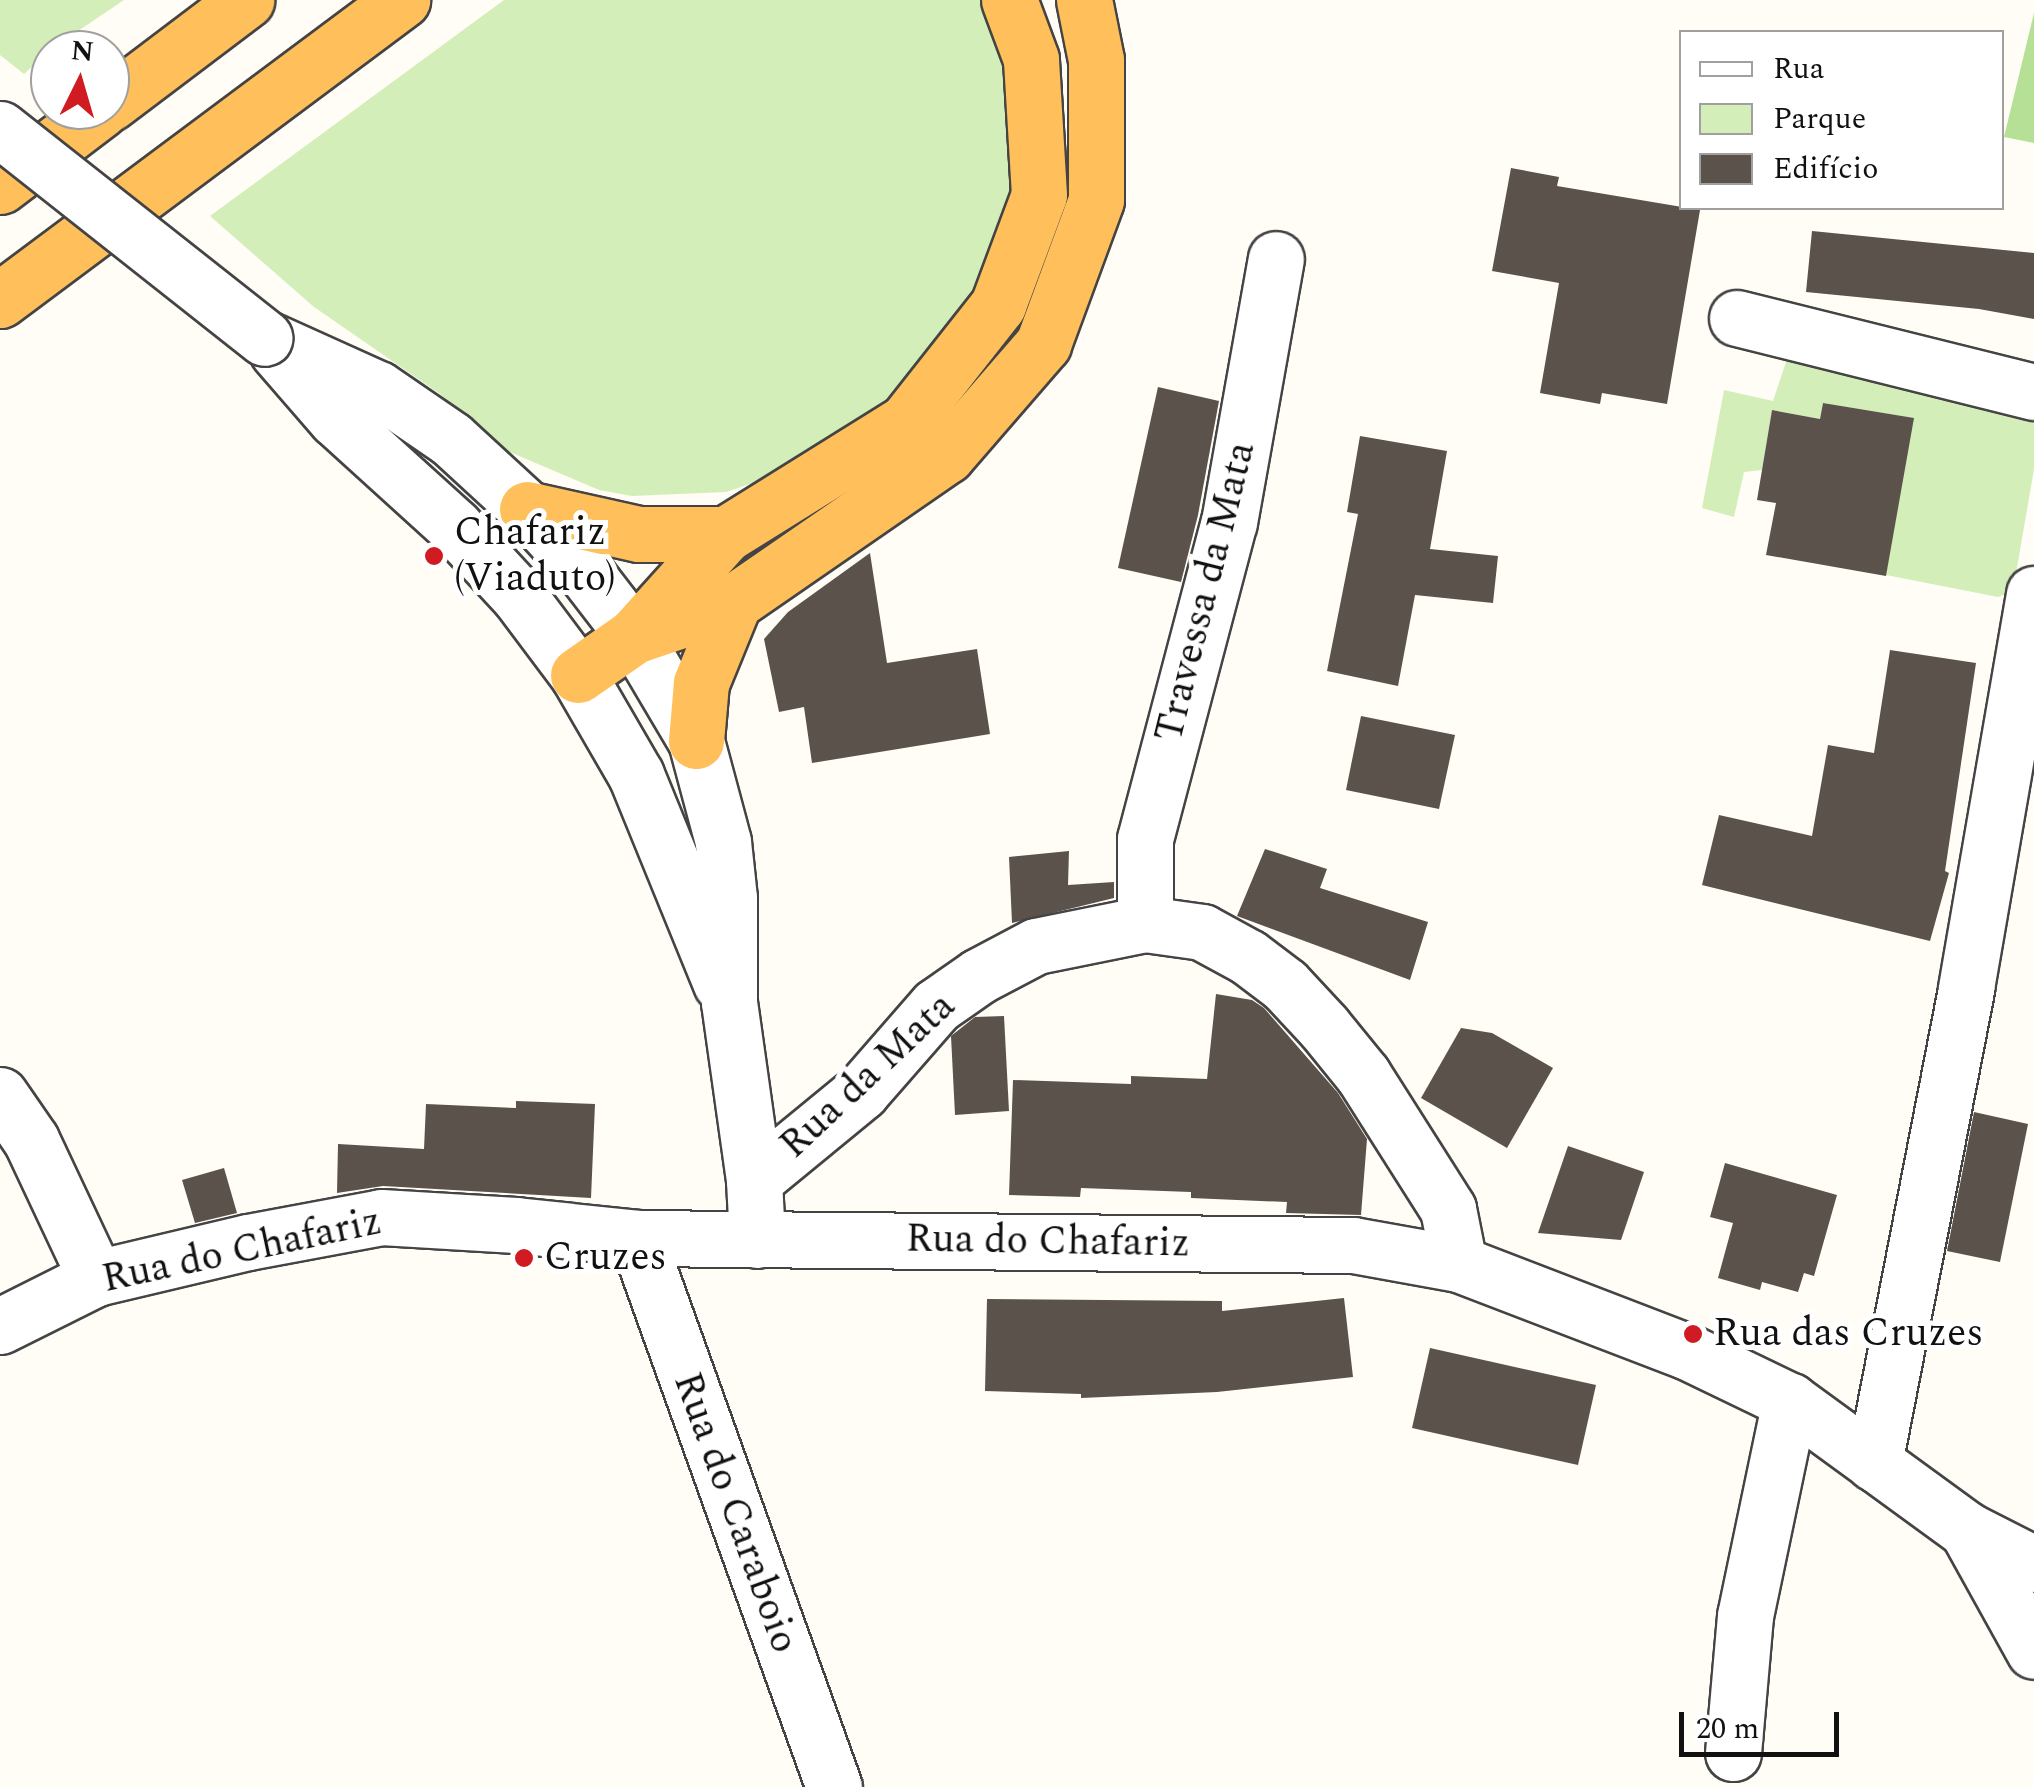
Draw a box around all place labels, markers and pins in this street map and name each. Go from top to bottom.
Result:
place label: Chafariz (Viaduto) [454,509,616,603]
marker: Chafariz (Viaduto) [423,545,445,567]
place label: Cruzes [544,1234,667,1282]
marker: Cruzes [513,1247,535,1269]
place label: Rua das Cruzes [1713,1310,1984,1358]
marker: Rua das Cruzes [1682,1323,1704,1345]

